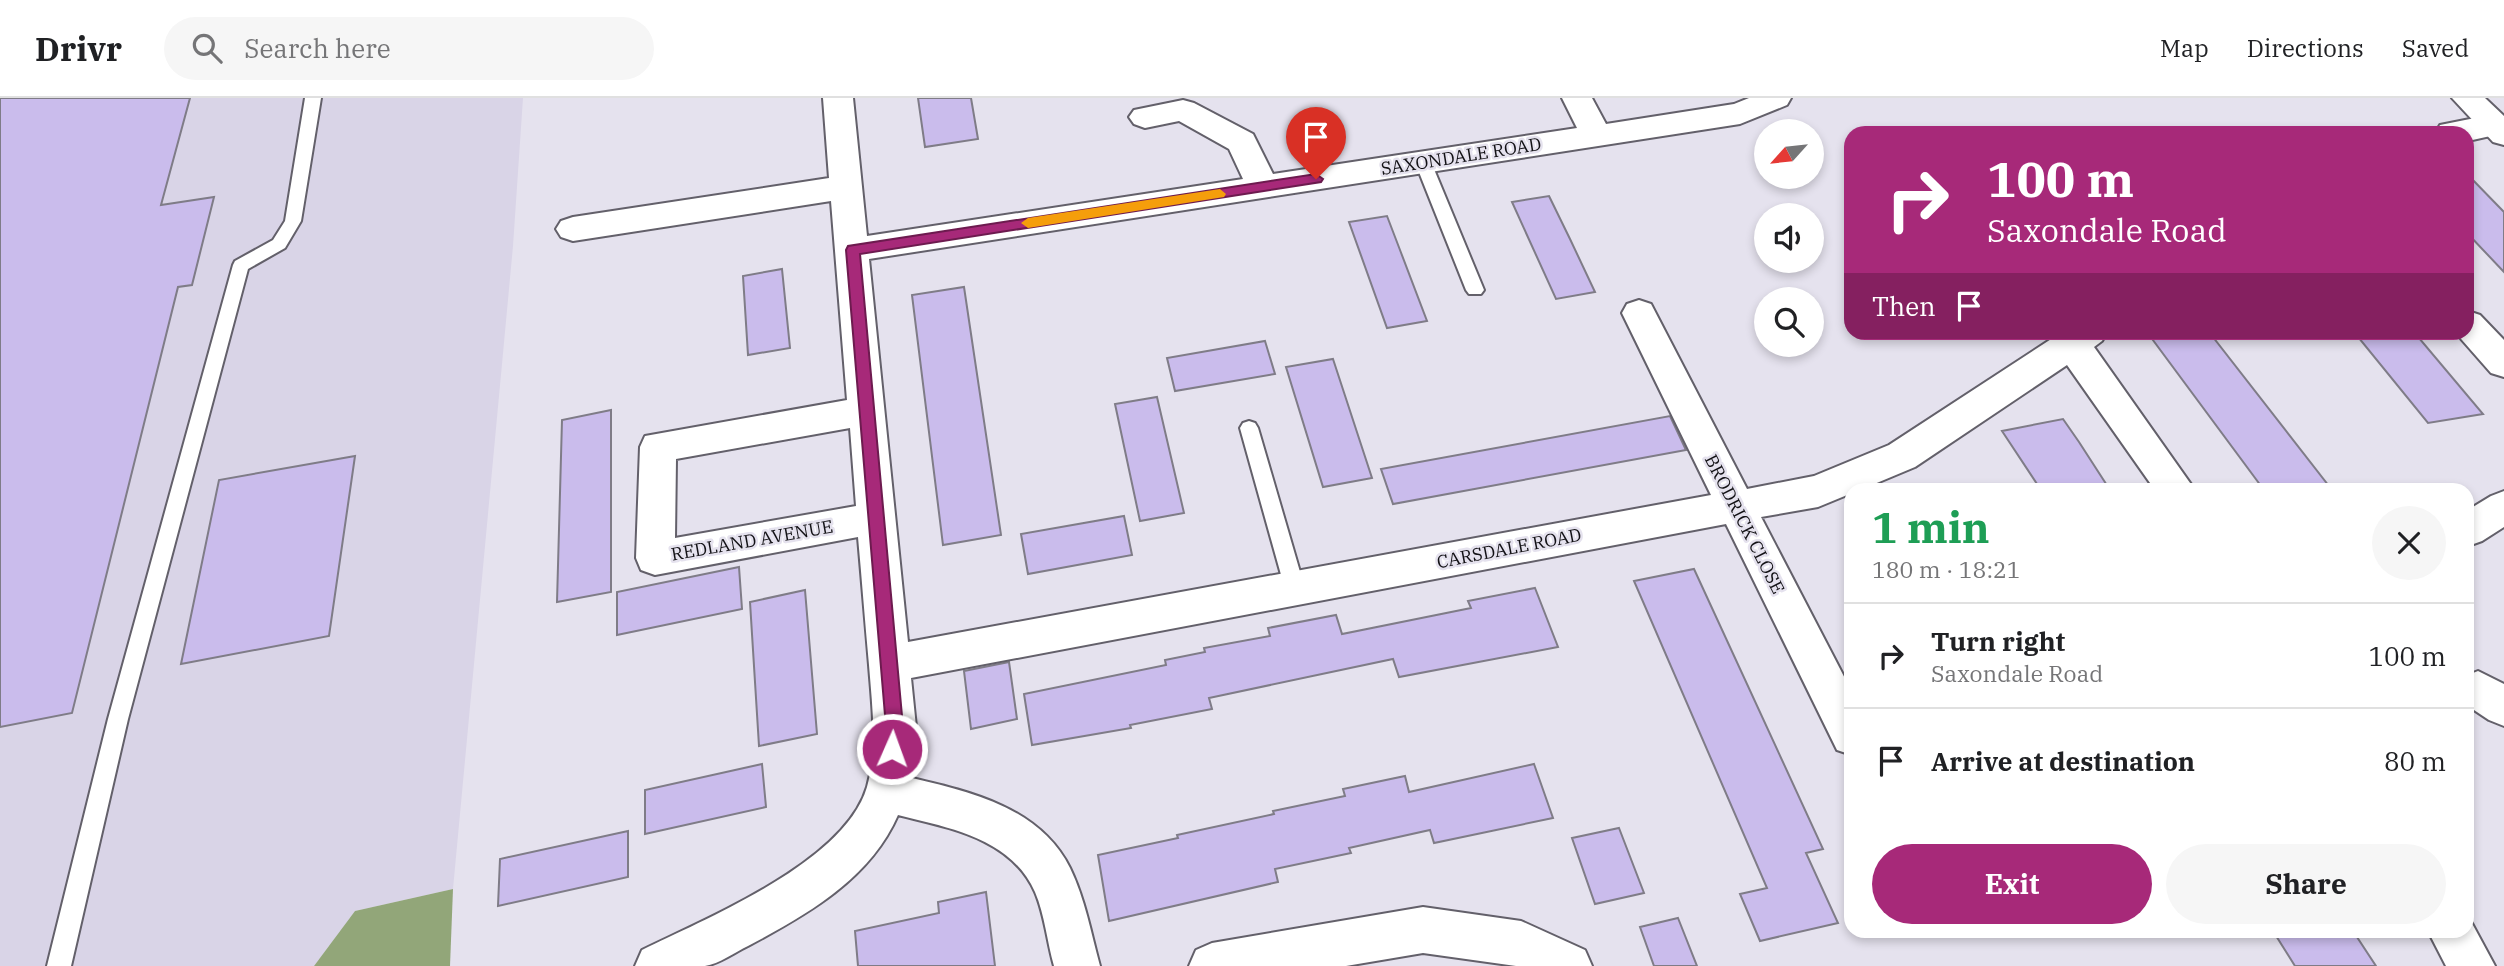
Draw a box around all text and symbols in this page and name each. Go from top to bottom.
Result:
search box [164,17,654,80]
text: Drivr [35,27,122,70]
icon: search [188,29,226,67]
text: Search here [244,31,391,65]
text: Map [2160,32,2209,64]
text: Directions [2247,32,2364,64]
text: Saved [2402,32,2469,64]
pin [1286,107,1346,179]
icon: arrive [1297,118,1335,156]
north arrow [1754,119,1824,189]
map controls [1754,119,1824,357]
street label: SAXONDALE ROAD [1379,132,1543,180]
text: 100 m [1987,147,2134,210]
icon: right [1872,154,1963,245]
button: sound [1754,203,1824,273]
text: Saxondale Road [1987,209,2227,251]
button: search [1754,287,1824,357]
icon: arrive [1950,287,1988,325]
text: Then [1872,289,1936,323]
street label: BRODRICK CLOSE [1700,450,1790,598]
text: 1 min [1872,500,1990,555]
button: close [2372,506,2446,580]
street label: REDLAND AVENUE [669,514,835,566]
street label: CARSDALE ROAD [1435,523,1583,573]
text: 180 m · 18:21 [1872,554,2021,584]
text: Turn right [1931,624,2065,658]
icon: right [1872,637,1910,675]
text: 100 m [2368,639,2446,673]
text: Saxondale Road [1931,658,2103,688]
position arrow [855,712,929,786]
icon: arrive [1872,742,1910,780]
text: Arrive at destination [1931,744,2195,778]
text: 80 m [2384,744,2446,778]
button: Exit [1872,844,2152,924]
button: Share [2166,844,2446,924]

